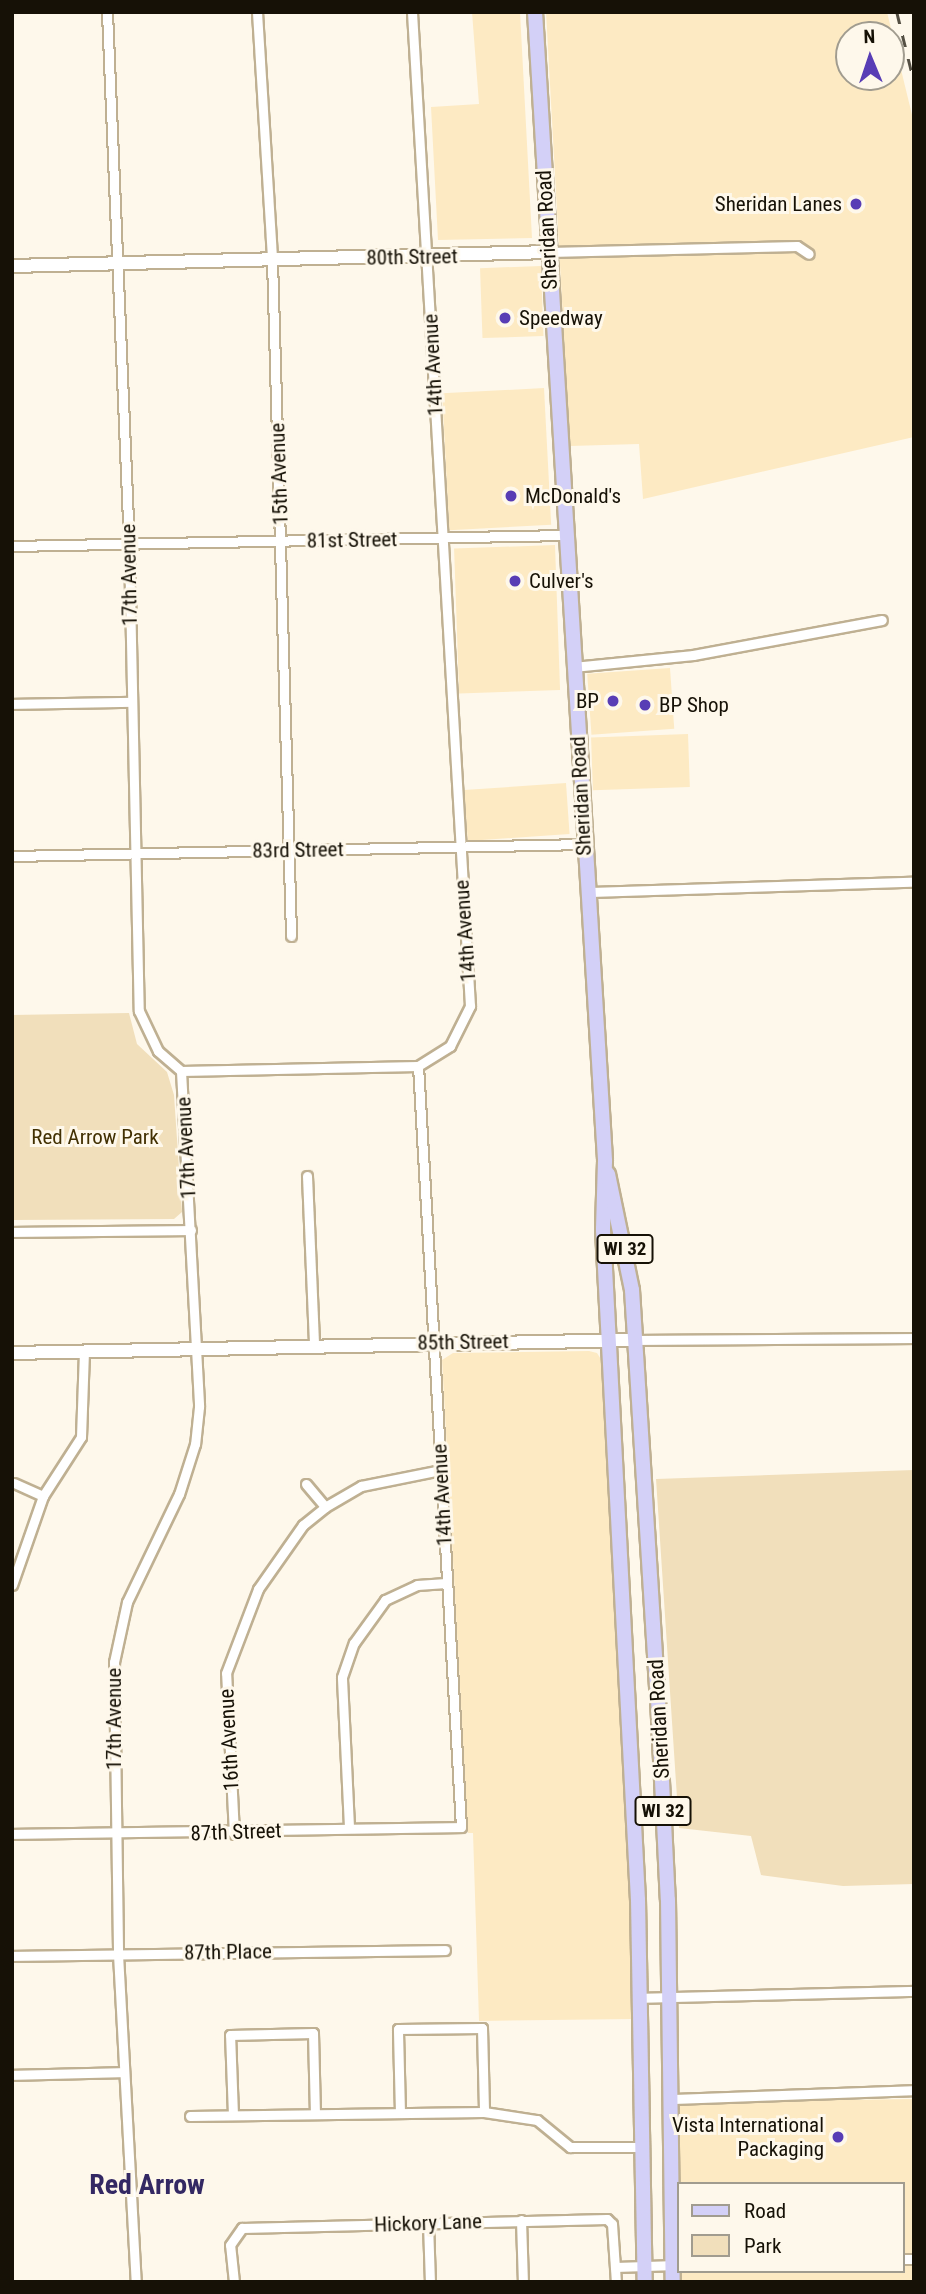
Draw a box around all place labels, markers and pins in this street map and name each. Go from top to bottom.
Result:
place label: Sheridan Lanes [715,191,842,217]
marker: Sheridan Lanes [848,196,864,212]
place label: Speedway [519,305,603,331]
marker: Speedway [497,310,513,326]
place label: McDonald's [525,483,621,509]
marker: McDonald's [503,488,519,504]
place label: Culver's [529,568,594,594]
marker: Culver's [507,573,523,589]
place label: BP [576,688,599,714]
place label: BP Shop [659,692,729,718]
marker: BP [605,693,621,709]
marker: BP Shop [637,697,653,713]
place label: Vista International Packaging [672,2112,824,2162]
marker: Vista International Packaging [830,2129,846,2145]

